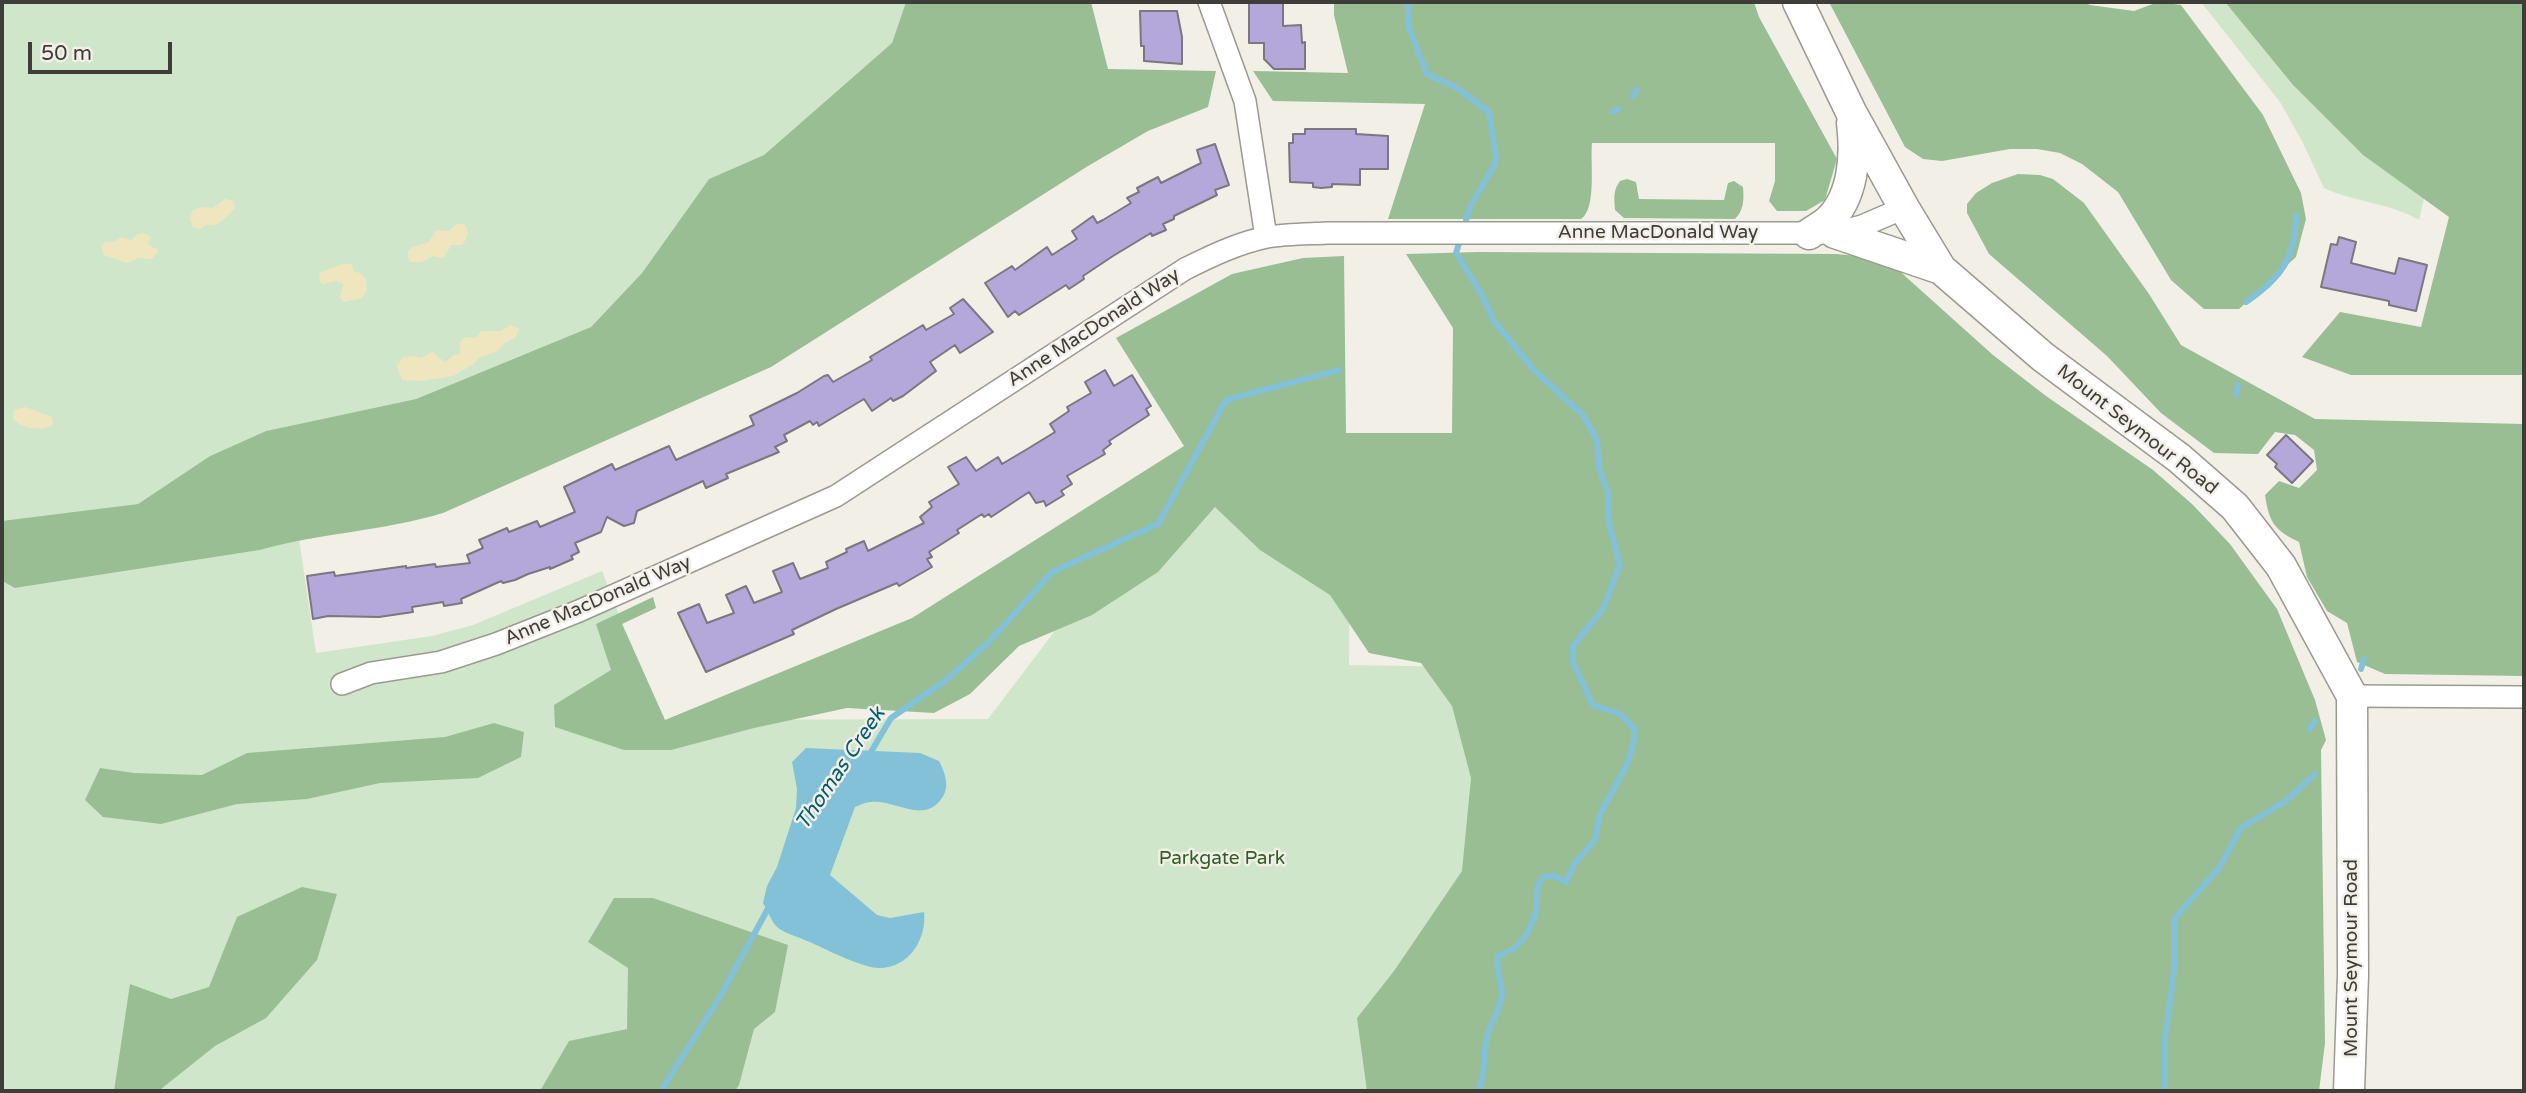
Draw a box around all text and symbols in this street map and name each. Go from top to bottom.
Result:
scale bar [32,28,175,72]
text: 50 m [41,41,92,66]
street label: Anne MacDonald Way [1558,222,1758,244]
street label: Anne MacDonald Way [1004,264,1184,392]
street label: Mount Seymour Road [2052,360,2222,500]
street label: Anne MacDonald Way [501,551,695,651]
water label: Thomas Creek [791,703,891,835]
park label: Parkgate Park [1159,848,1285,870]
street label: Mount Seymour Road [2341,859,2363,1057]

